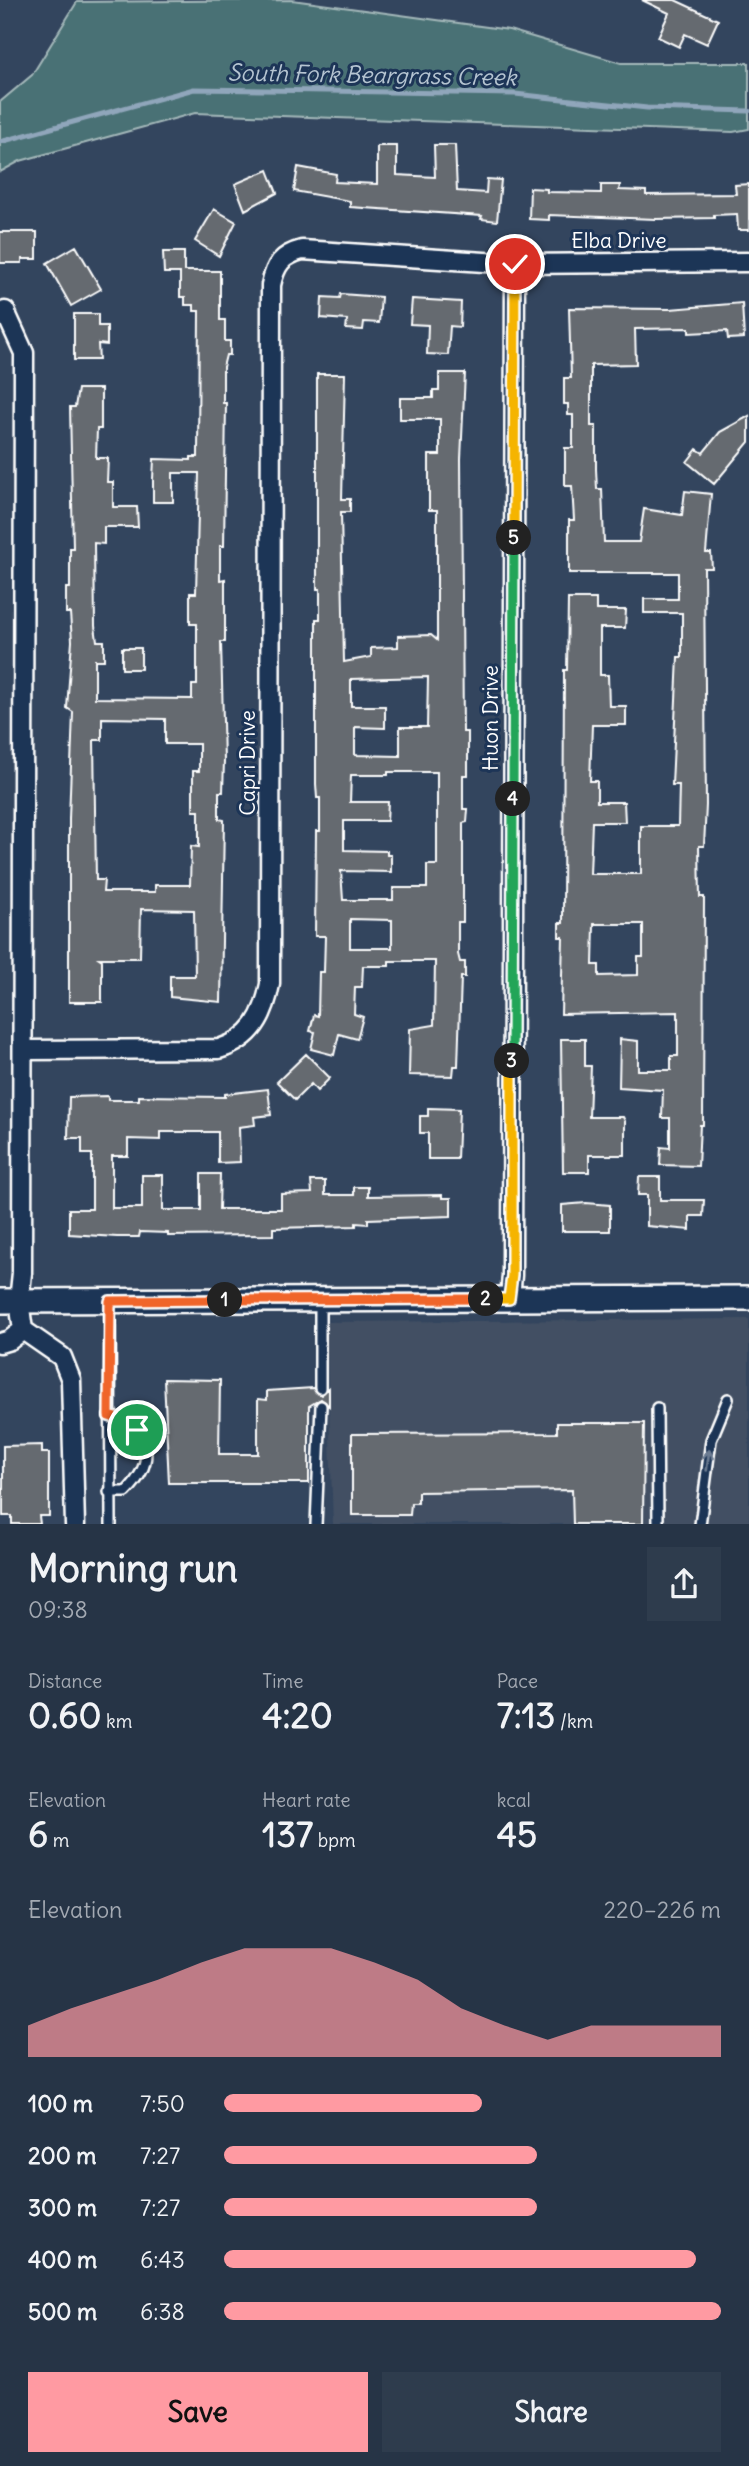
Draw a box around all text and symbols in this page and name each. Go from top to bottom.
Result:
water label: South Fork Beargrass Creek [227,57,518,92]
street label: Elba Drive [571,227,667,254]
pin [485,234,545,294]
icon: check [496,245,534,283]
pin: 5 [496,520,532,556]
text: 5 [508,525,519,549]
street label: Huon Drive [477,665,504,771]
street label: Capri Drive [234,710,261,816]
pin: 4 [496,782,530,816]
text: 4 [507,786,518,810]
pin: 3 [494,1044,530,1078]
text: 3 [506,1048,517,1072]
pin: 1 [208,1282,243,1318]
pin: 2 [468,1282,504,1316]
text: 2 [480,1286,491,1310]
text: 1 [221,1287,228,1311]
pin [107,1400,167,1460]
icon: arrive [118,1411,156,1449]
one-way arrow [702,1449,715,1472]
text: Morning run [28,1545,238,1592]
button: share [647,1547,721,1621]
text: 09:38 [28,1595,88,1624]
text: Distance [28,1669,102,1693]
text: Time [262,1669,303,1693]
text: Pace [497,1669,538,1693]
text: 0.60 [28,1693,102,1737]
text: 4:20 [262,1693,333,1737]
text: 7:13 [497,1693,556,1737]
text: km [102,1709,132,1733]
text: /km [556,1709,593,1733]
text: Elevation [28,1788,106,1812]
text: Heart rate [262,1788,350,1812]
text: kcal [497,1788,531,1812]
text: 6 [28,1812,48,1856]
text: 137 [262,1812,313,1856]
text: 45 [497,1812,537,1856]
text: m [48,1828,69,1852]
text: bpm [313,1828,356,1852]
text: Elevation [28,1895,122,1924]
text: 220–226 m [603,1895,721,1924]
text: 100 m [28,2089,93,2118]
text: 7:50 [140,2089,185,2118]
text: 200 m [28,2141,97,2170]
text: 7:27 [140,2141,180,2170]
text: 300 m [28,2193,97,2222]
text: 7:27 [140,2193,180,2222]
text: 400 m [28,2245,97,2274]
text: 6:43 [140,2245,185,2274]
text: 500 m [28,2297,97,2326]
text: 6:38 [140,2297,185,2326]
button: Save [28,2372,368,2452]
button: Share [382,2372,721,2452]

